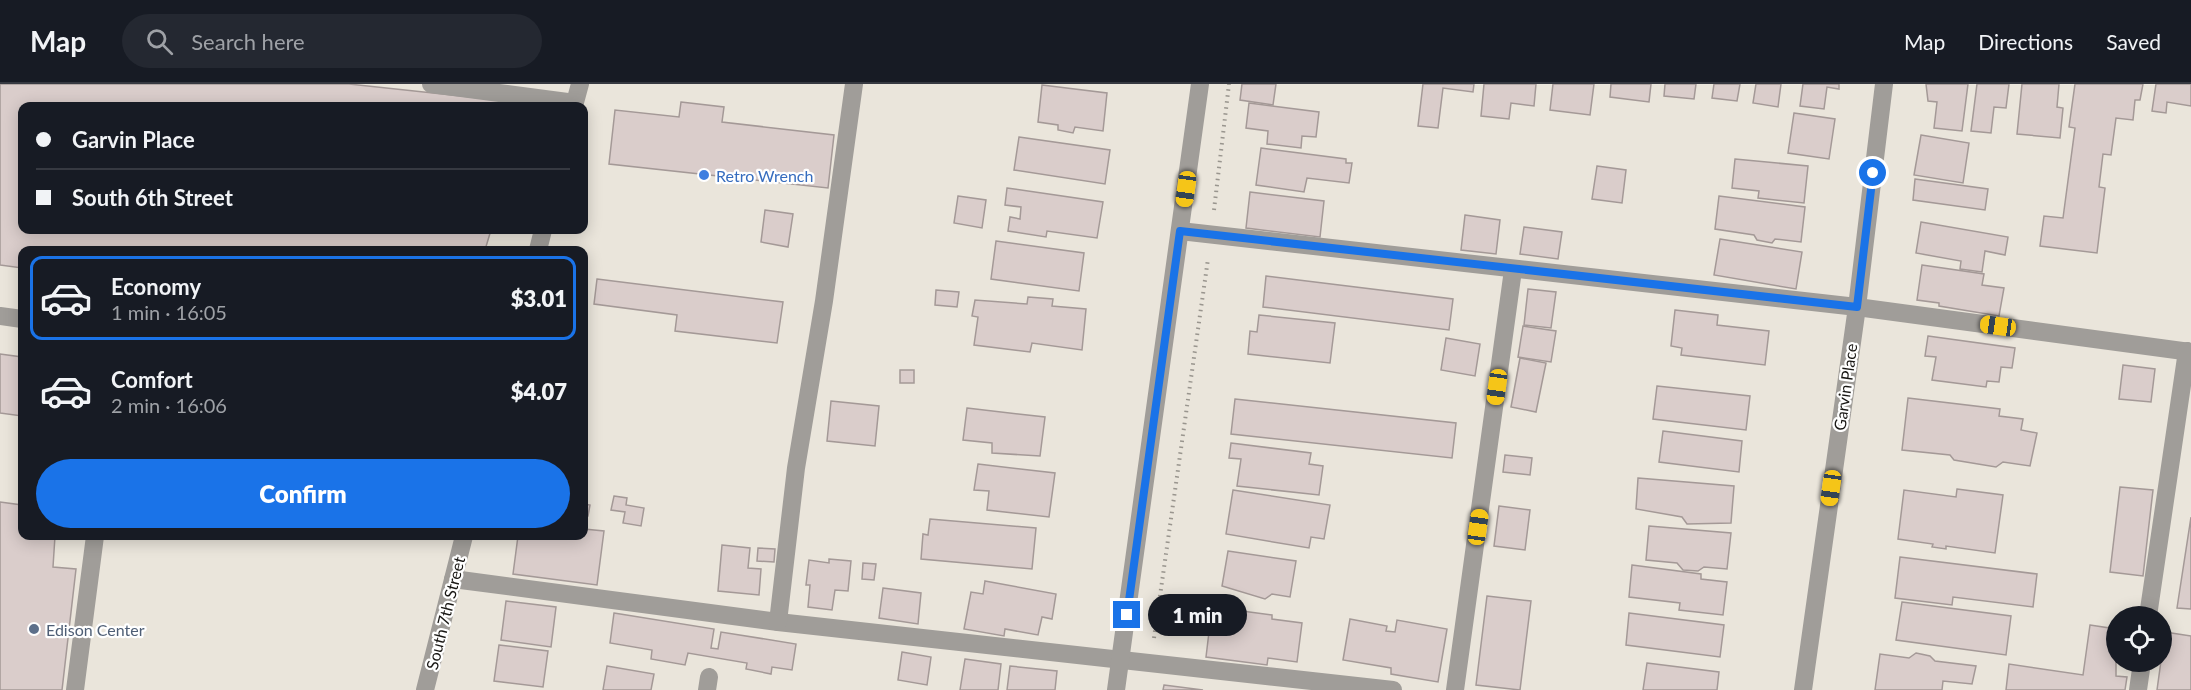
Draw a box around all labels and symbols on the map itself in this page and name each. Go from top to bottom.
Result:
route start [1859,159,1886,186]
place label: Retro Wrench [716,166,813,185]
marker: Retro Wrench [697,168,711,182]
car [1175,170,1197,208]
car [1979,315,2017,337]
street label: Garvin Place [1829,342,1861,432]
car [1486,368,1508,406]
car [1820,469,1842,507]
car [1467,508,1489,546]
street label: South 7th Street [422,554,468,671]
callout: 1 min [1148,594,1247,636]
route end [1113,601,1140,628]
place label: Edison Center [46,620,145,639]
marker: Edison Center [27,622,41,636]

